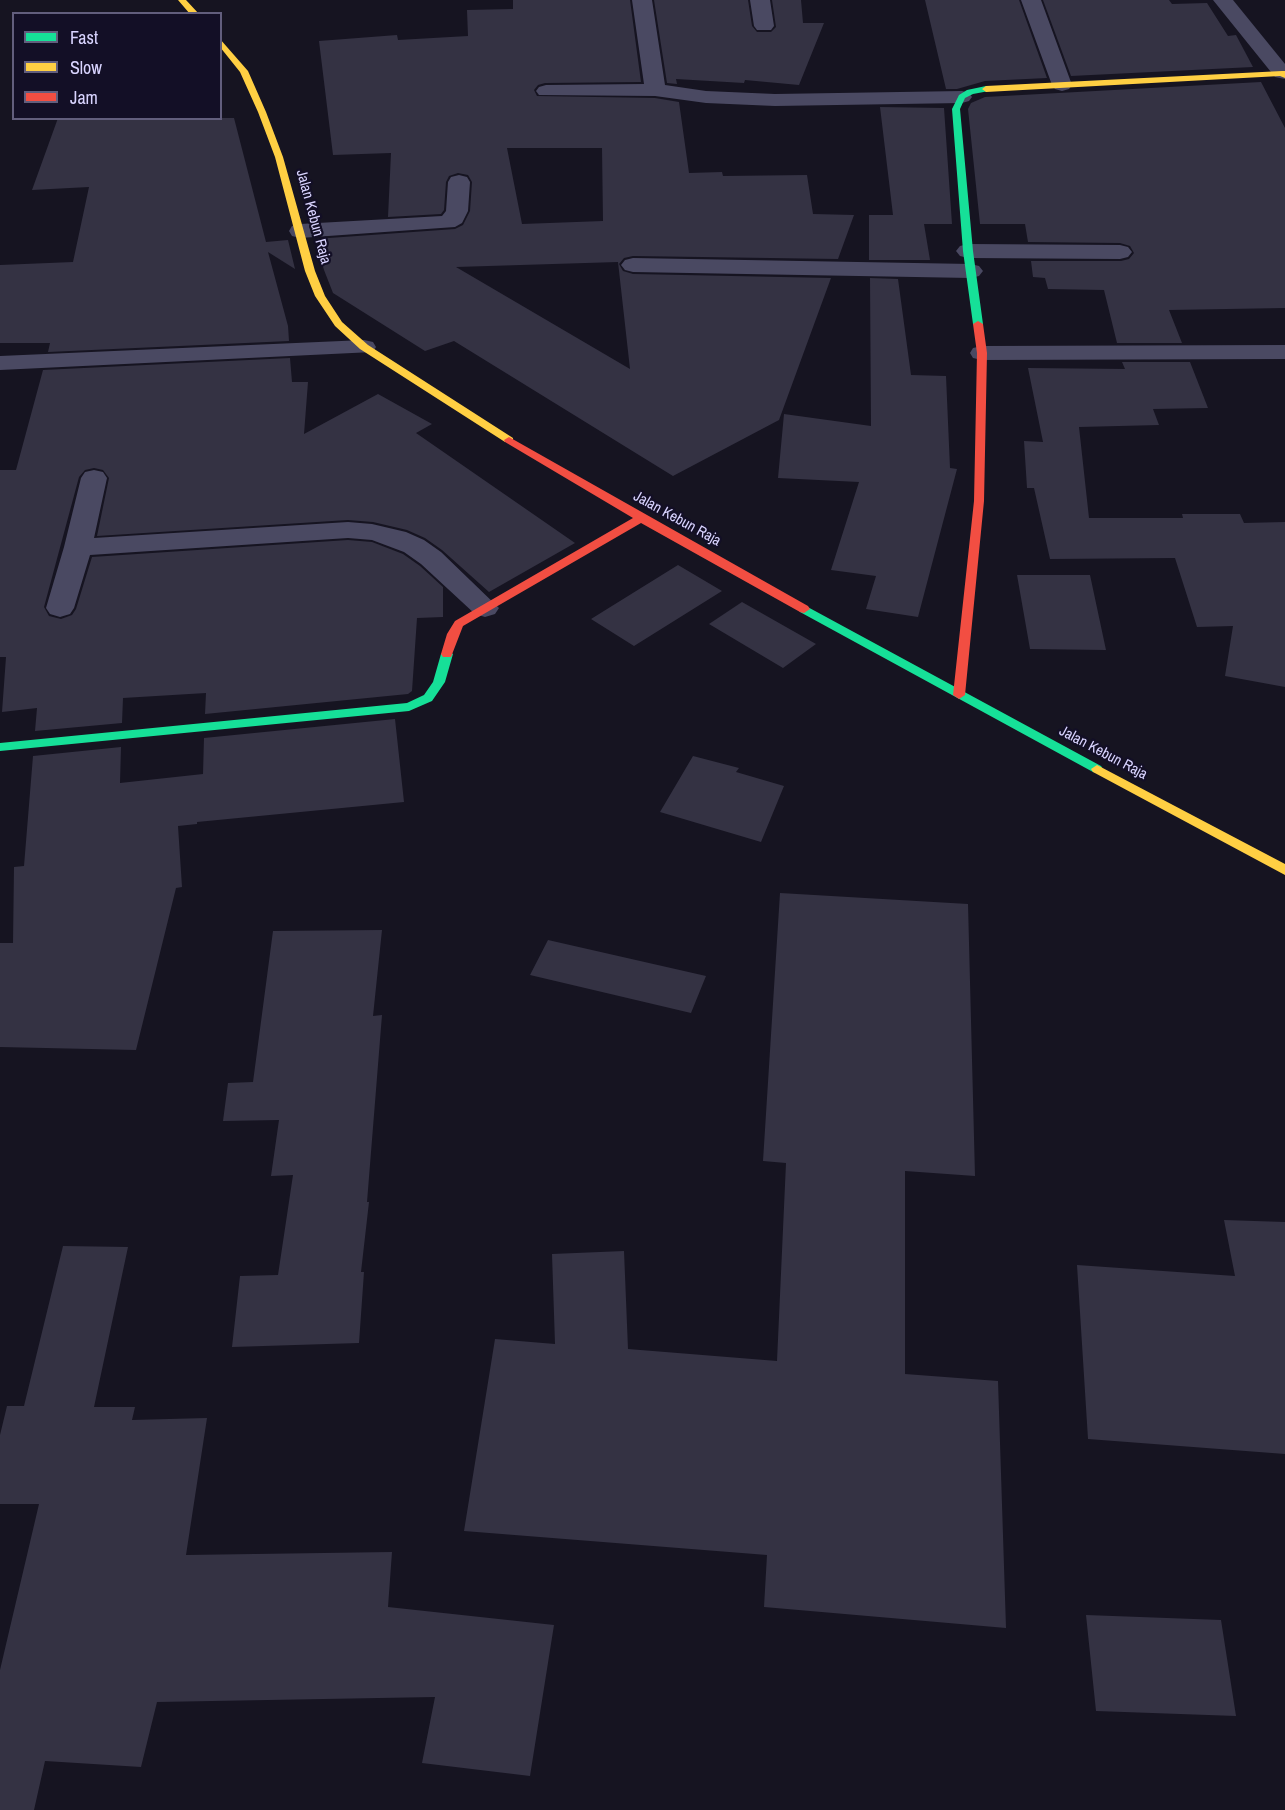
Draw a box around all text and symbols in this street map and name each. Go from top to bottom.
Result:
legend [12,12,222,120]
text: Fast [70,25,98,50]
text: Slow [70,55,102,80]
text: Jam [70,85,98,110]
street label: Jalan Kebun Raja [292,168,334,266]
street label: Jalan Kebun Raja [630,488,724,550]
street label: Jalan Kebun Raja [1056,722,1150,784]

